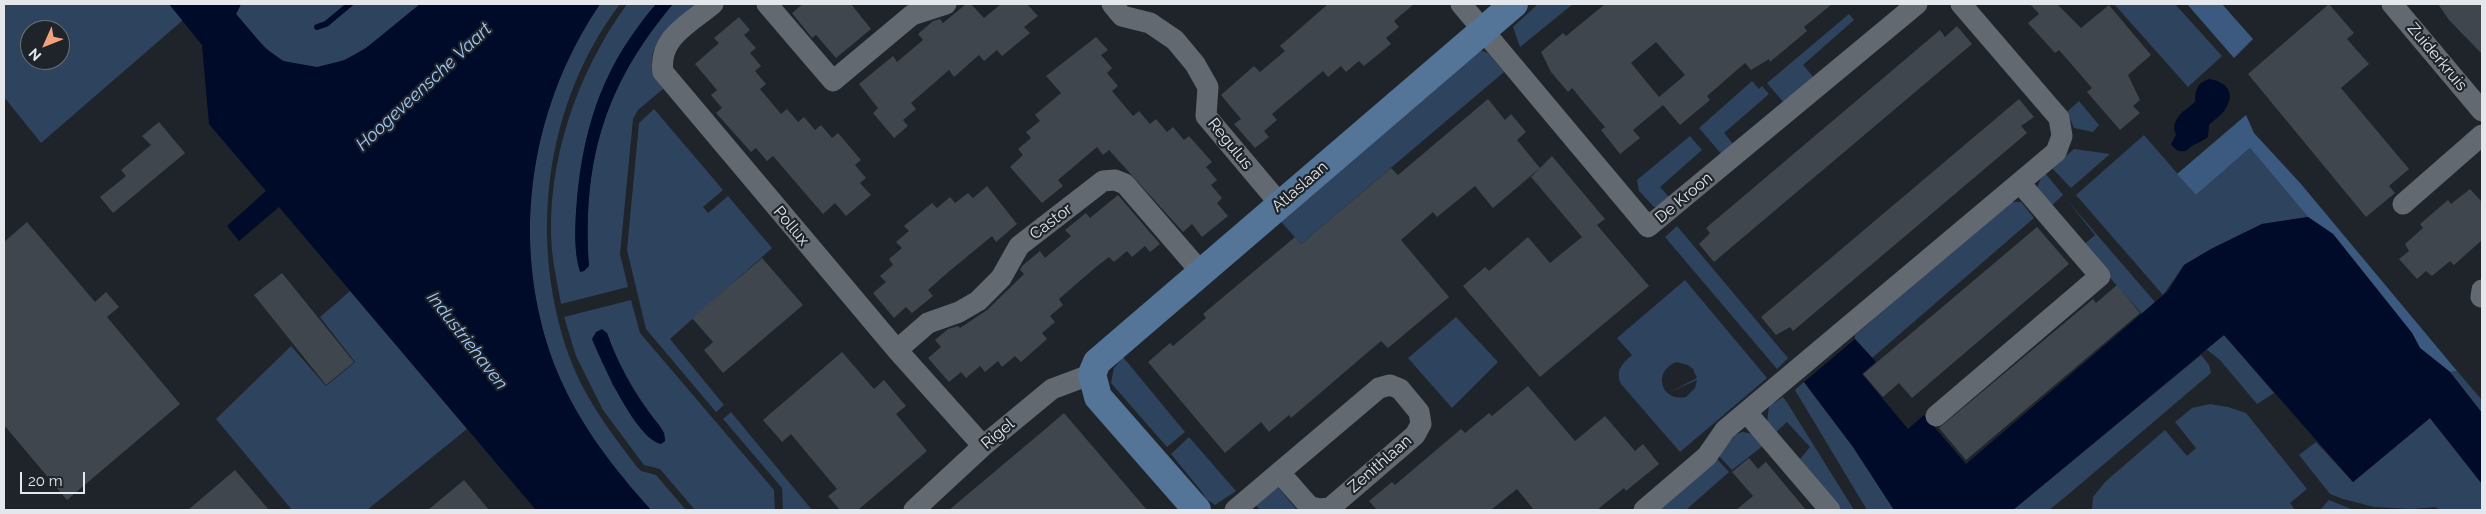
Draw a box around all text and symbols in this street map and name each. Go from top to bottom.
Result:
water label: Hoogeveensche Vaart [352,19,496,155]
street label: Zuiderkruis [2403,19,2471,95]
north arrow [20,20,70,70]
text: N [25,45,44,64]
street label: Regulus [1203,114,1257,174]
street label: Atlaslaan [1268,158,1332,216]
street label: De Kroon [1651,168,1717,228]
street label: Castor [1026,200,1076,244]
street label: Pollux [769,202,813,250]
water label: Industriehaven [422,288,512,394]
street label: Rigel [977,415,1019,453]
street label: Zenithlaan [1344,431,1416,497]
scale bar [22,462,88,494]
text: 20 m [28,472,63,490]

